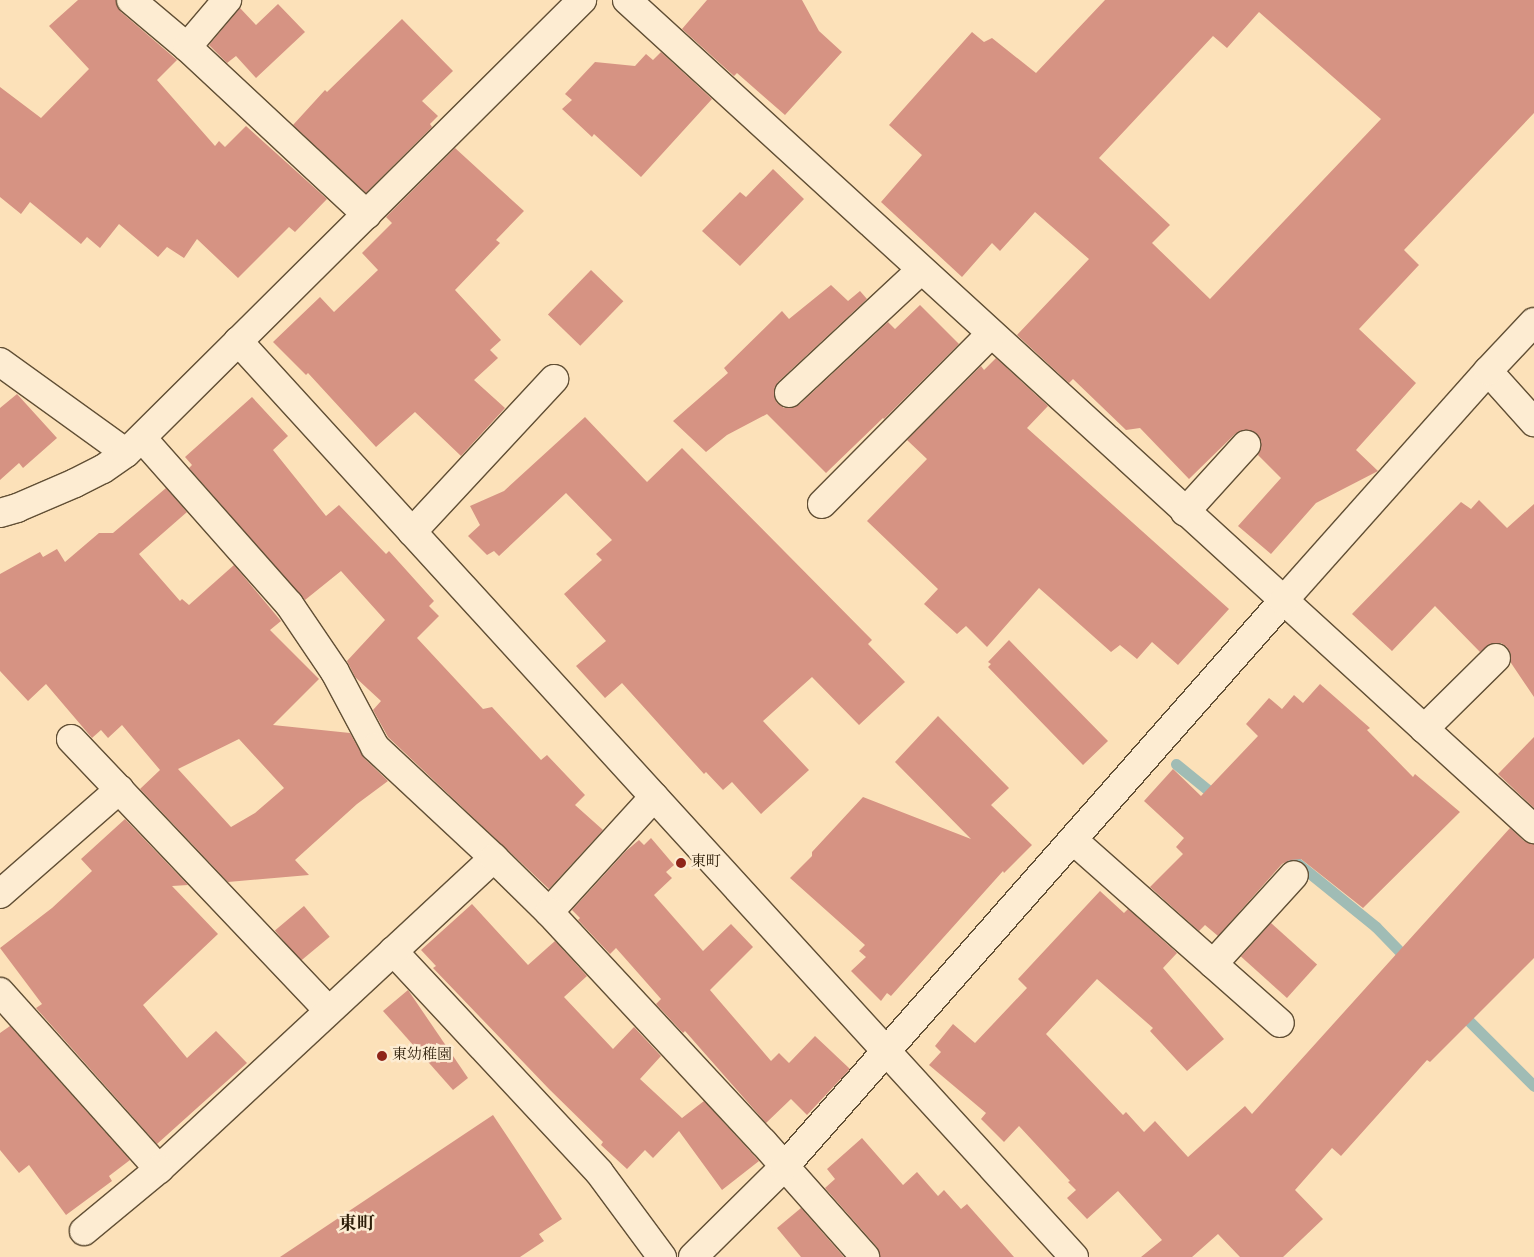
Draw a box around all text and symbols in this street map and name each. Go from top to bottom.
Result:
place label: 東町 [691,854,721,872]
marker: 東町 [675,857,687,869]
place label: 東幼稚園 [392,1047,452,1065]
marker: 東幼稚園 [376,1050,388,1062]
district label: 東町 [339,1213,375,1235]

